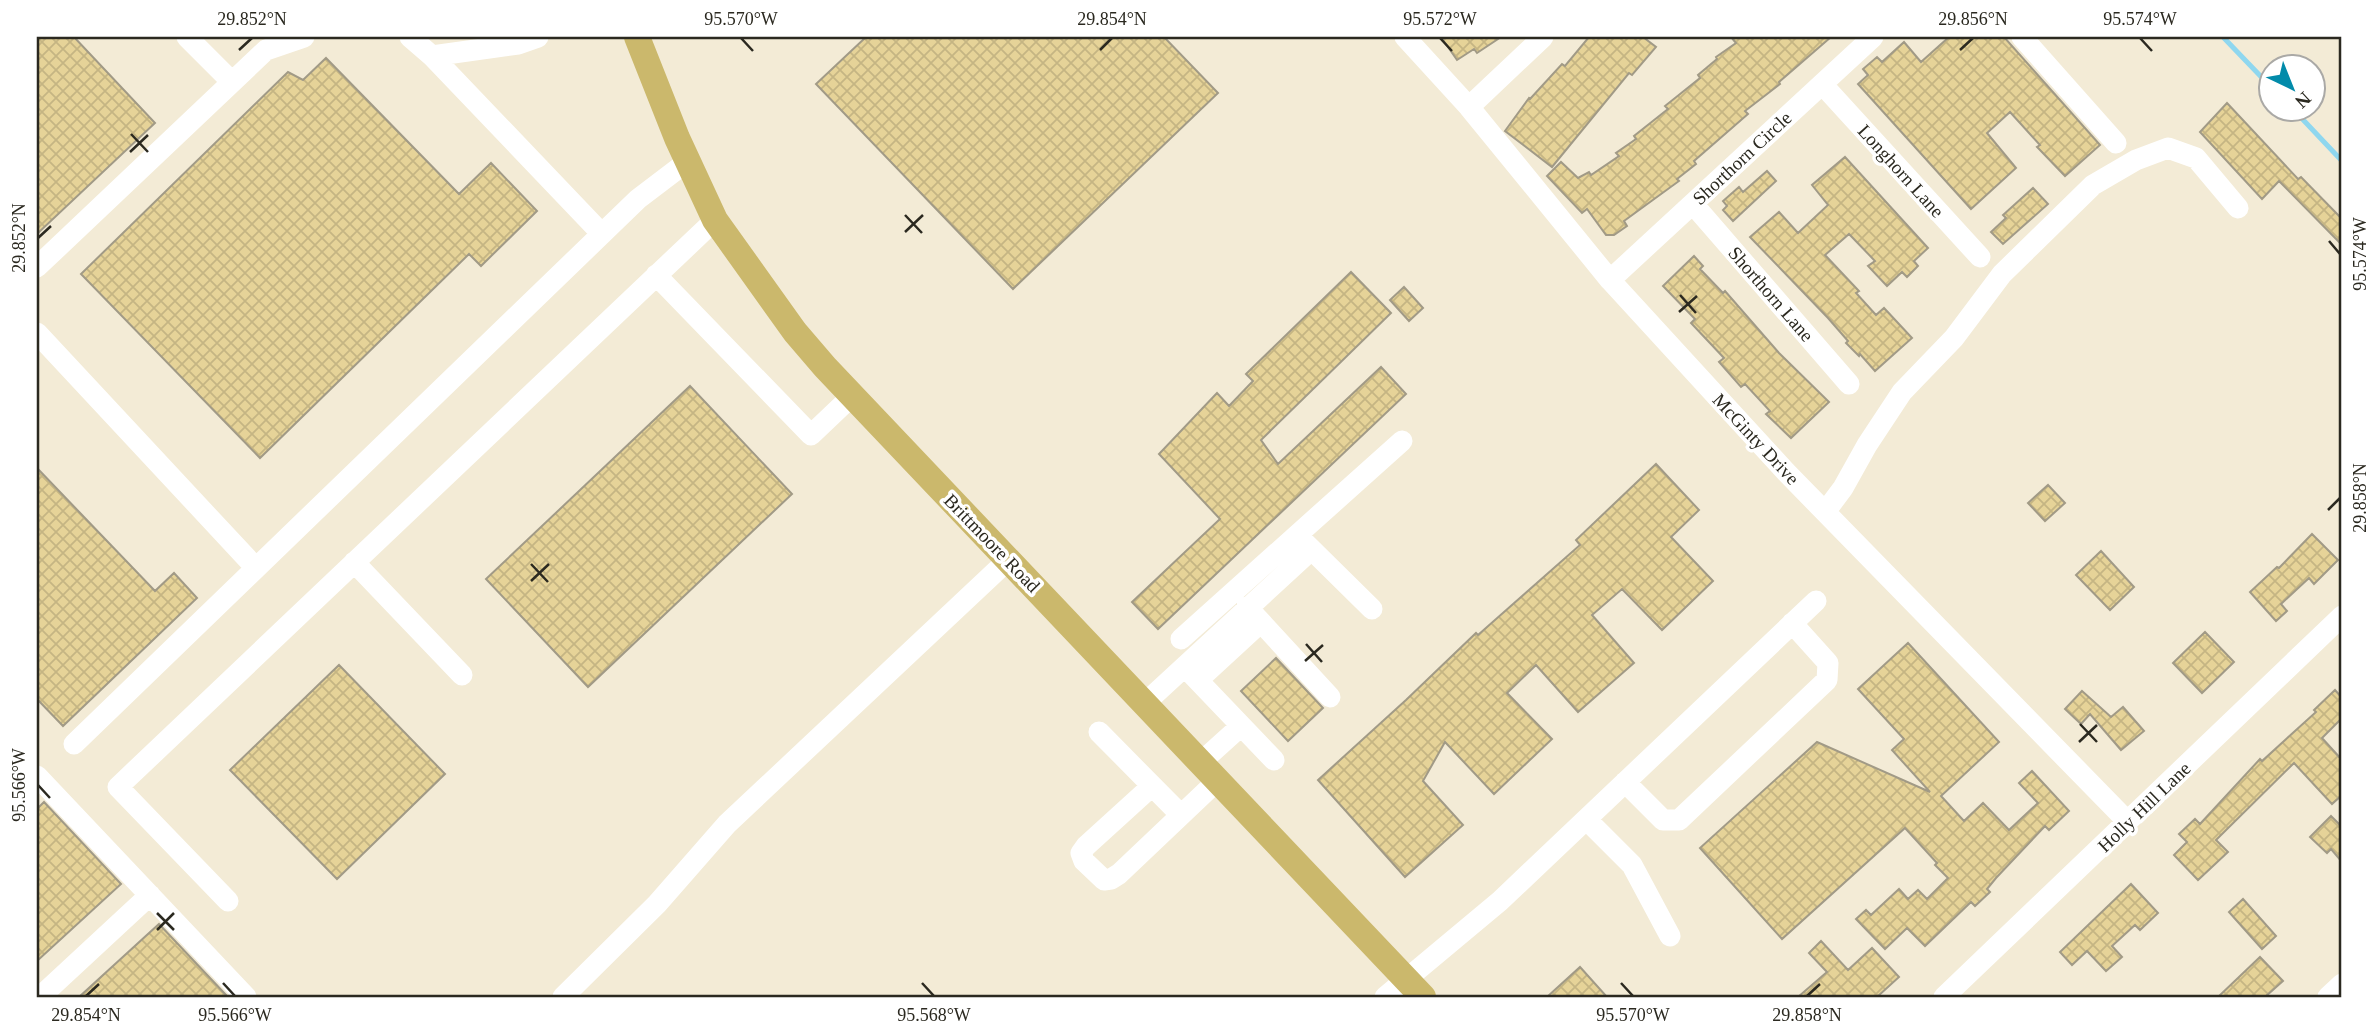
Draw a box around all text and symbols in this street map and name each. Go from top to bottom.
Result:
text: 29.852°N [217,9,287,29]
text: 95.570°W [704,9,778,29]
text: 29.854°N [1077,9,1147,29]
text: 95.572°W [1403,9,1477,29]
text: 29.856°N [1938,9,2008,29]
text: 95.574°W [2103,9,2177,29]
north arrow [2256,52,2326,122]
text: N [2291,88,2315,113]
street label: Shorthorn Circle [1688,107,1796,209]
street label: Longhorn Lane [1854,120,1948,222]
text: 29.852°N [9,203,29,273]
text: 95.574°W [2350,217,2370,291]
street label: Shorthorn Lane [1724,242,1818,346]
street label: McGinty Drive [1709,389,1803,489]
text: 29.858°N [2350,463,2370,533]
street label: Brittmoore Road [940,490,1044,597]
text: 95.566°W [9,748,29,822]
street label: Holly Hill Lane [2093,758,2195,856]
text: 29.854°N [51,1005,121,1025]
text: 95.566°W [198,1005,272,1025]
text: 95.568°W [897,1005,971,1025]
text: 95.570°W [1596,1005,1670,1025]
text: 29.858°N [1772,1005,1842,1025]

